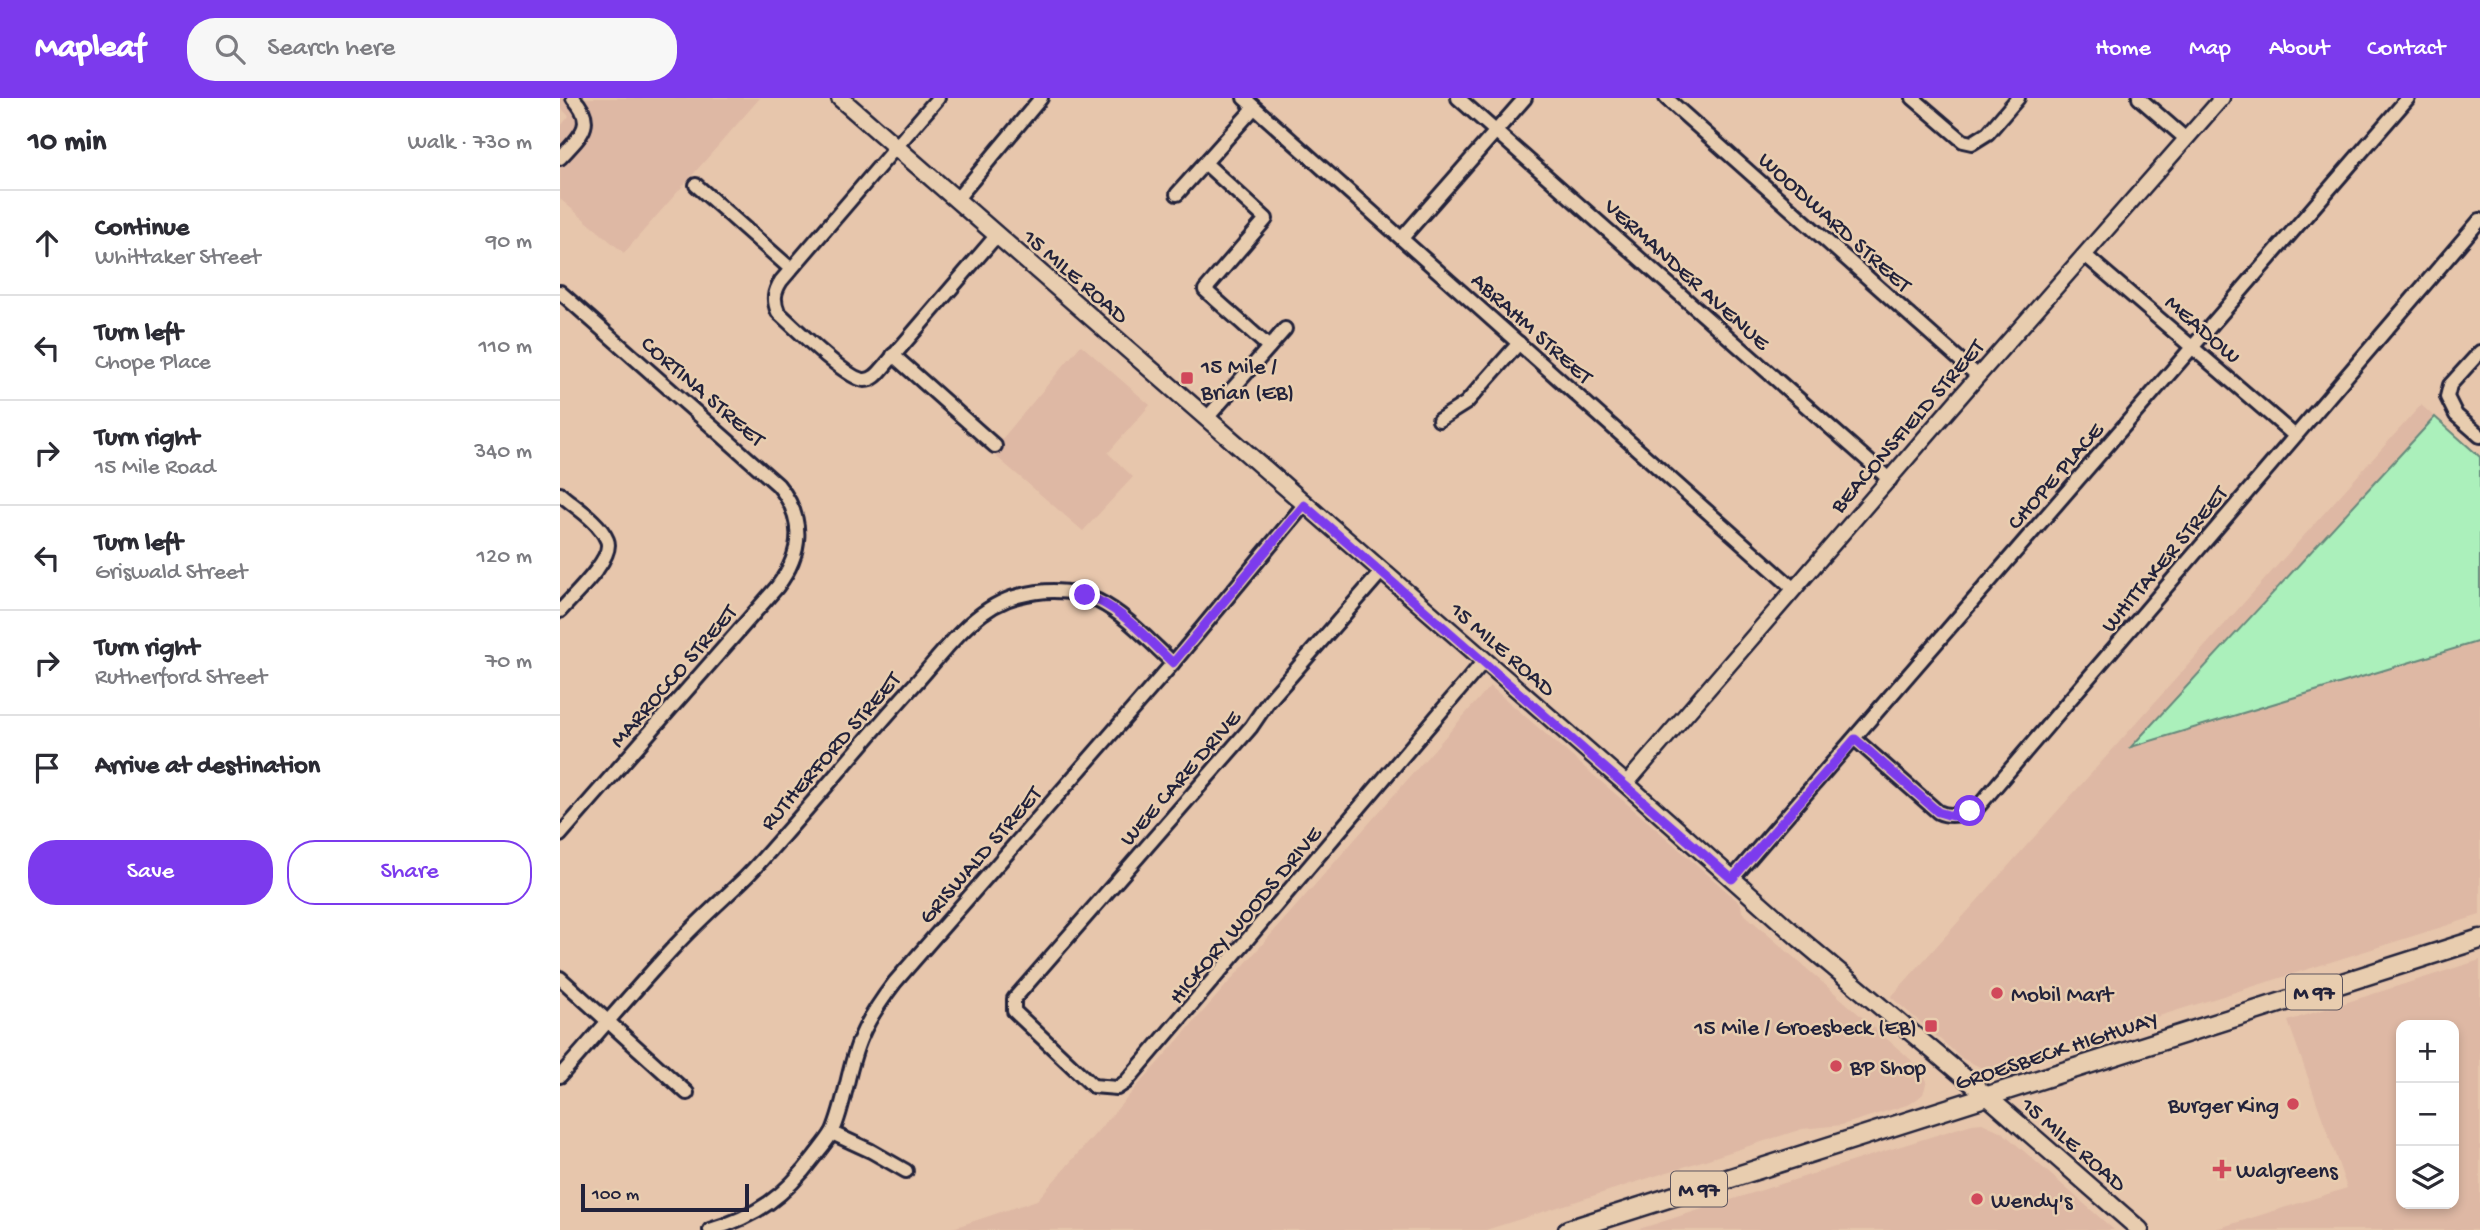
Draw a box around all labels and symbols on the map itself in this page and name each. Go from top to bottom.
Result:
street label: WOODWARD STREET [1751,148,1917,300]
street label: VERMANDER AVENUE [1596,193,1775,358]
street label: 15 MILE ROAD [1016,224,1134,331]
street label: ABRAHM STREET [1464,268,1598,392]
street label: MEADOW [2158,290,2245,371]
street label: CORTINA STREET [634,331,770,455]
street label: BEACONSFIELD STREET [1825,334,1992,520]
place label: 15 Mile / Brian (EB) [1200,355,1294,408]
marker: 15 Mile / Brian (EB) [1179,370,1195,386]
street label: CHOPE PLACE [2003,417,2112,536]
street label: WHITTAKER STREET [2097,481,2236,639]
route end [1069,579,1100,610]
street label: 15 MILE ROAD [1443,597,1561,704]
street label: MARROCCO STREET [605,599,745,754]
street label: RUTHERFORD STREET [756,667,908,837]
street label: WEE CARE DRIVE [1115,705,1249,853]
street label: GRISWALD STREET [914,781,1050,931]
route start [1954,795,1985,826]
street label: HICKORY WOODS DRIVE [1164,821,1330,1011]
road number: M 97 [2286,974,2342,1010]
place label: Mobil Mart [2011,983,2114,1010]
marker: Mobil Mart [1989,985,2005,1001]
street label: GROESBECK HIGHWAY [1952,1007,2162,1098]
place label: 15 Mile / Groesbeck (EB) [1693,1016,1917,1043]
marker: 15 Mile / Groesbeck (EB) [1923,1018,1939,1034]
place label: BP Shop [1849,1056,1926,1083]
marker: BP Shop [1828,1058,1844,1074]
street label: 15 MILE ROAD [2014,1092,2132,1199]
place label: Burger King [2167,1094,2279,1121]
marker: Burger King [2285,1096,2301,1112]
place label: Walgreens [2236,1159,2338,1186]
marker: Walgreens [2214,1161,2230,1177]
road number: M 97 [1671,1172,1727,1206]
scale bar [581,1181,749,1213]
place label: Wendy's [1991,1189,2073,1216]
marker: Wendy's [1969,1191,1985,1207]

